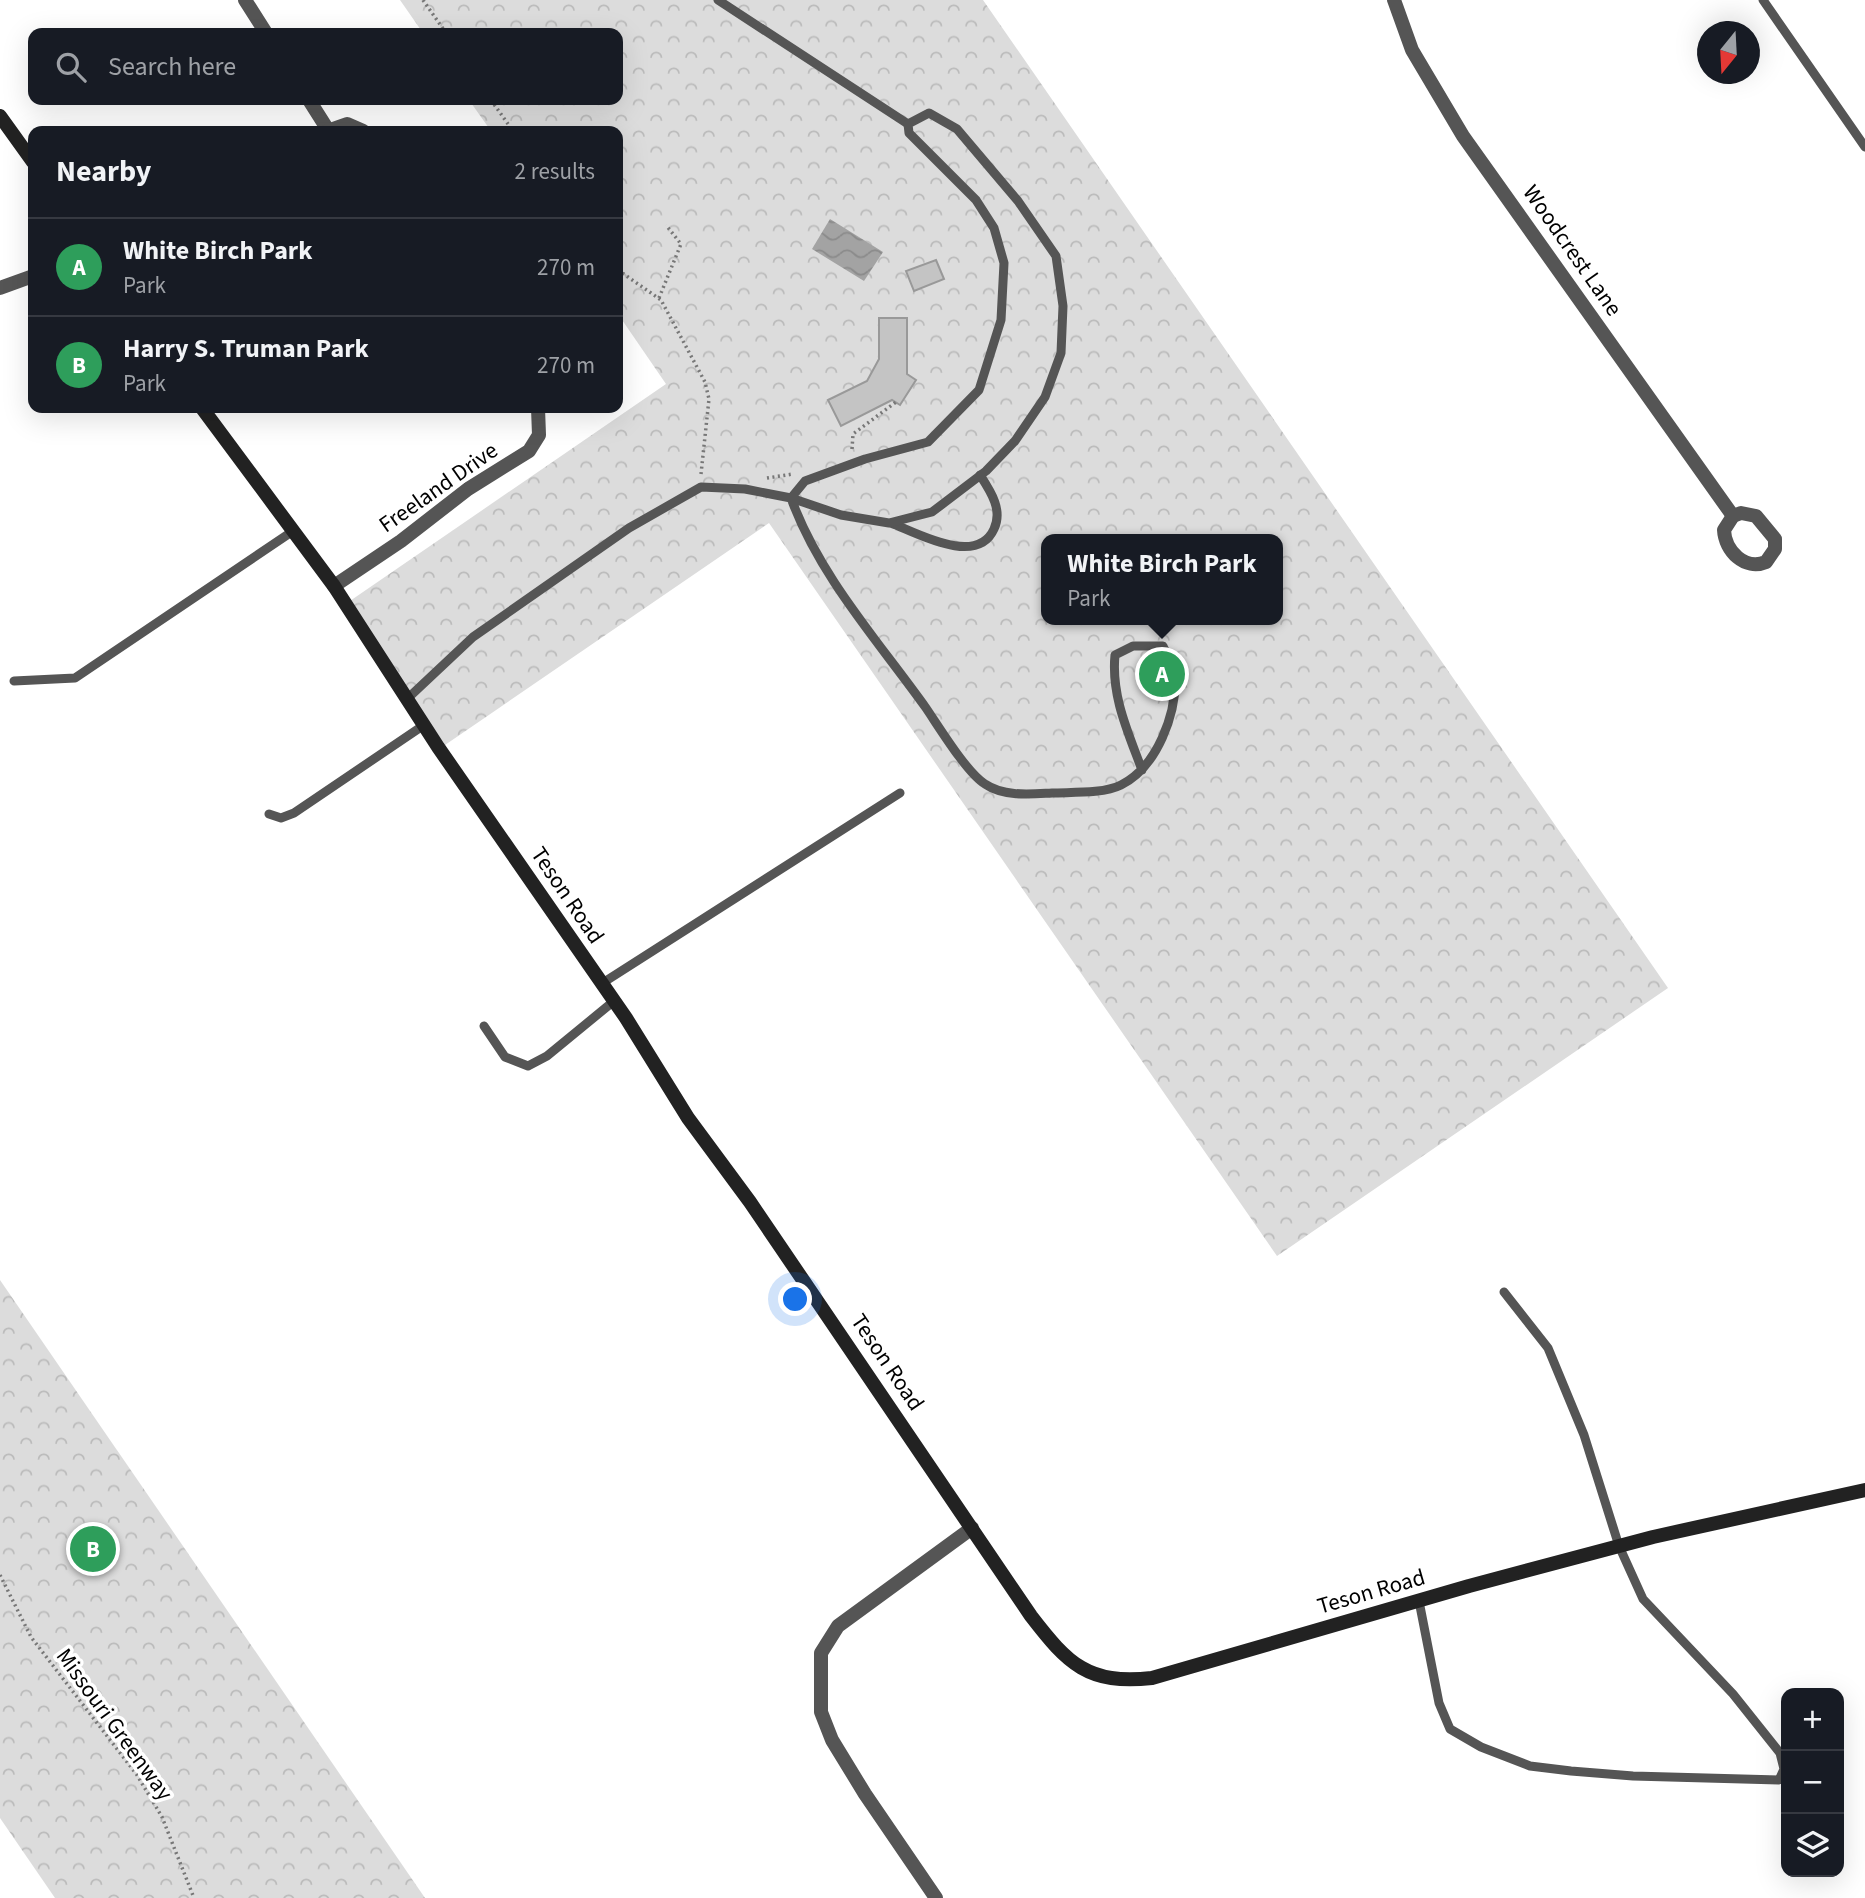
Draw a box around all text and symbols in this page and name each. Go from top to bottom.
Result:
north arrow [1697,21,1760,84]
search box [28,28,623,105]
icon: search [52,48,90,86]
text: Search here [108,48,236,85]
text: Nearby [56,150,151,193]
text: 2 results [515,155,595,188]
street label: Woodcrest Lane [1515,178,1630,323]
text: White Birch Park [123,232,312,269]
text: A [72,251,86,284]
text: 270 m [537,251,595,284]
text: Park [123,269,166,302]
text: Harry S. Truman Park [123,330,369,367]
text: B [72,349,86,382]
text: 270 m [537,349,595,382]
text: Park [123,367,166,400]
street label: Freeland Drive [372,434,505,541]
popup [1041,534,1283,625]
text: White Birch Park [1067,545,1257,582]
text: Park [1067,582,1110,615]
pin: A [1139,648,1185,700]
street label: Teson Road [523,840,612,950]
your location [778,1282,812,1316]
street label: Teson Road [843,1307,932,1417]
pin: B [70,1523,116,1575]
street label: Teson Road [1313,1560,1429,1623]
street label: Missouri Greenway [48,1641,181,1807]
map controls [1781,1688,1844,1877]
button: + [1781,1688,1844,1751]
button: − [1781,1751,1844,1814]
button: layers [1781,1814,1844,1877]

